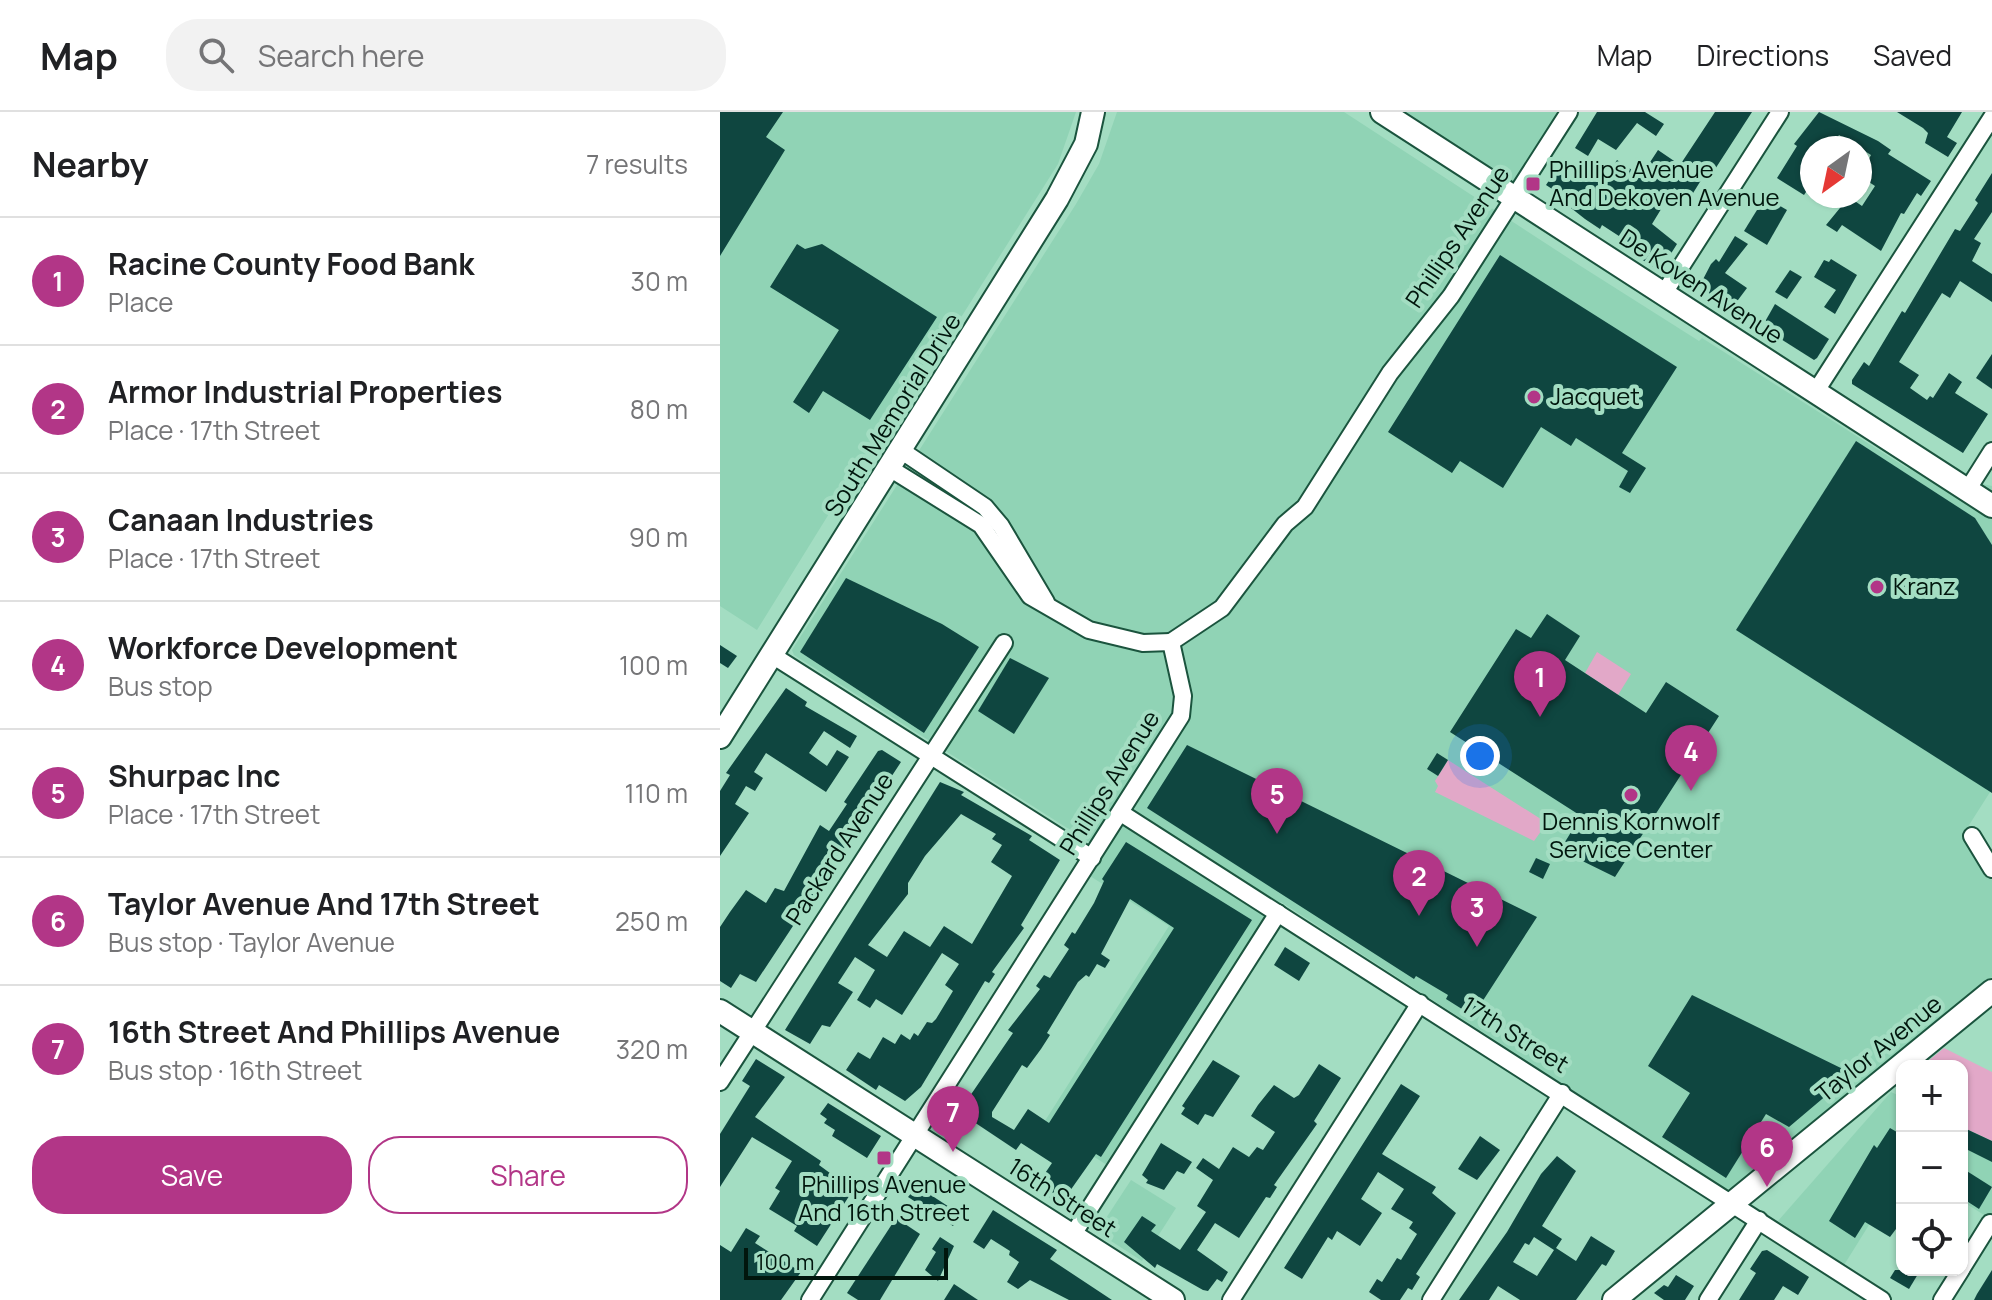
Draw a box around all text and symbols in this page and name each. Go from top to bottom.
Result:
search box [166,19,726,91]
text: Map [40,29,118,81]
icon: search [194,33,238,77]
text: Search here [258,35,425,76]
text: Map [1597,36,1652,74]
text: Directions [1696,36,1829,74]
text: Saved [1873,36,1952,74]
north arrow [1800,136,1872,208]
text: Nearby [32,141,148,187]
text: 7 results [586,146,688,182]
place label: Phillips Avenue And Dekoven Avenue [1549,152,1780,213]
street label: Phillips Avenue [1397,159,1517,314]
marker: Phillips Avenue And Dekoven Avenue [1524,175,1542,193]
street label: De Koven Avenue [1614,221,1790,351]
text: Racine County Food Bank [108,243,474,284]
text: 1 [52,263,64,299]
text: 30 m [631,263,688,299]
text: Place [108,284,173,320]
street label: South Memorial Drive [816,306,968,522]
text: Armor Industrial Properties [108,371,502,412]
place label: Jacquet [1550,379,1640,412]
marker: Jacquet [1525,388,1543,406]
text: 2 [50,391,66,427]
text: 80 m [630,391,688,427]
text: Place · 17th Street [108,412,320,448]
text: Canaan Industries [108,499,374,540]
text: 3 [50,519,66,555]
text: 90 m [629,519,688,555]
text: Place · 17th Street [108,540,320,576]
place label: Kranz [1893,569,1956,602]
marker: Kranz [1868,578,1886,596]
text: Workforce Development [108,627,458,668]
text: 4 [50,647,66,683]
text: 100 m [619,647,688,683]
pin: 1 [1514,651,1566,717]
text: Bus stop [108,668,213,704]
street label: Phillips Avenue [1051,704,1166,861]
pin: 4 [1665,725,1717,791]
your location [1460,736,1500,776]
text: Shurpac Inc [108,755,280,796]
street label: Packard Avenue [777,766,900,931]
pin: 5 [1251,768,1303,834]
text: 5 [50,775,66,811]
text: 110 m [625,775,688,811]
marker: Dennis Kornwolf Service Center [1622,786,1640,804]
text: Place · 17th Street [108,796,320,832]
place label: Dennis Kornwolf Service Center [1542,804,1720,865]
pin: 2 [1393,850,1445,916]
pin: 3 [1451,881,1503,947]
text: Taylor Avenue And 17th Street [108,883,540,924]
text: 6 [50,903,66,939]
text: 250 m [615,903,688,939]
text: Bus stop · Taylor Avenue [108,924,395,960]
street label: Taylor Avenue [1808,987,1948,1109]
street label: 17th Street [1456,988,1576,1080]
text: 16th Street And Phillips Avenue [108,1011,560,1052]
text: 7 [51,1031,65,1067]
text: 320 m [616,1031,688,1067]
text: Bus stop · 16th Street [108,1052,363,1088]
map controls [1896,1060,1968,1276]
button: + [1896,1060,1968,1132]
pin: 7 [927,1086,979,1152]
pin: 6 [1741,1121,1793,1187]
button: − [1896,1132,1968,1204]
button: Save [32,1136,352,1214]
button: Share [368,1136,688,1214]
marker: Phillips Avenue And 16th Street [875,1149,893,1167]
street label: 16th Street [1002,1149,1124,1244]
place label: Phillips Avenue And 16th Street [798,1167,970,1228]
button: locate [1896,1204,1968,1276]
scale bar [744,1244,948,1280]
text: 100 m [756,1247,814,1277]

